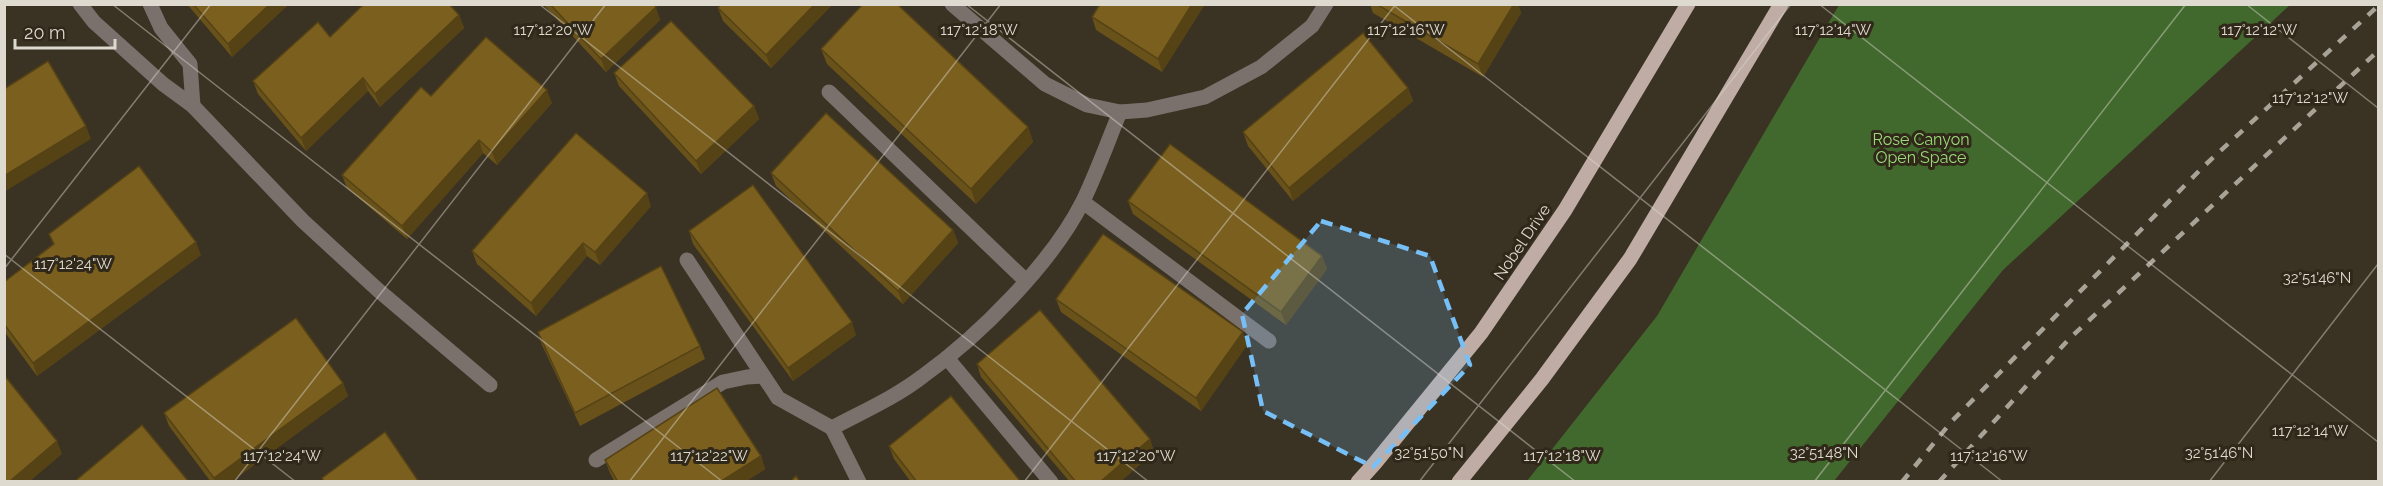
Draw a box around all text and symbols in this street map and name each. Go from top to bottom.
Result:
scale bar [15,12,116,50]
text: 117°12'20"W [514,21,593,39]
text: 117°12'18"W [940,21,1018,39]
text: 117°12'16"W [1367,21,1445,39]
text: 117°12'14"W [1795,21,1872,39]
text: 117°12'12"W [2221,21,2297,39]
text: 20 m [24,22,66,43]
text: 117°12'12"W [2272,89,2348,107]
park label: Rose Canyon Open Space [1873,130,1969,167]
street label: Nobel Drive [1490,201,1554,283]
text: 117°12'24"W [34,255,112,273]
text: 32°51'46"N [2283,269,2351,287]
text: 117°12'14"W [2272,422,2349,440]
text: 32°51'50"N [1394,444,1464,462]
text: 32°51'48"N [1790,444,1858,462]
text: 32°51'46"N [2185,444,2253,462]
text: 117°12'24"W [243,447,321,465]
text: 117°12'22"W [670,447,748,465]
text: 117°12'20"W [1097,447,1176,465]
text: 117°12'18"W [1523,447,1601,465]
text: 117°12'16"W [1950,447,2028,465]

